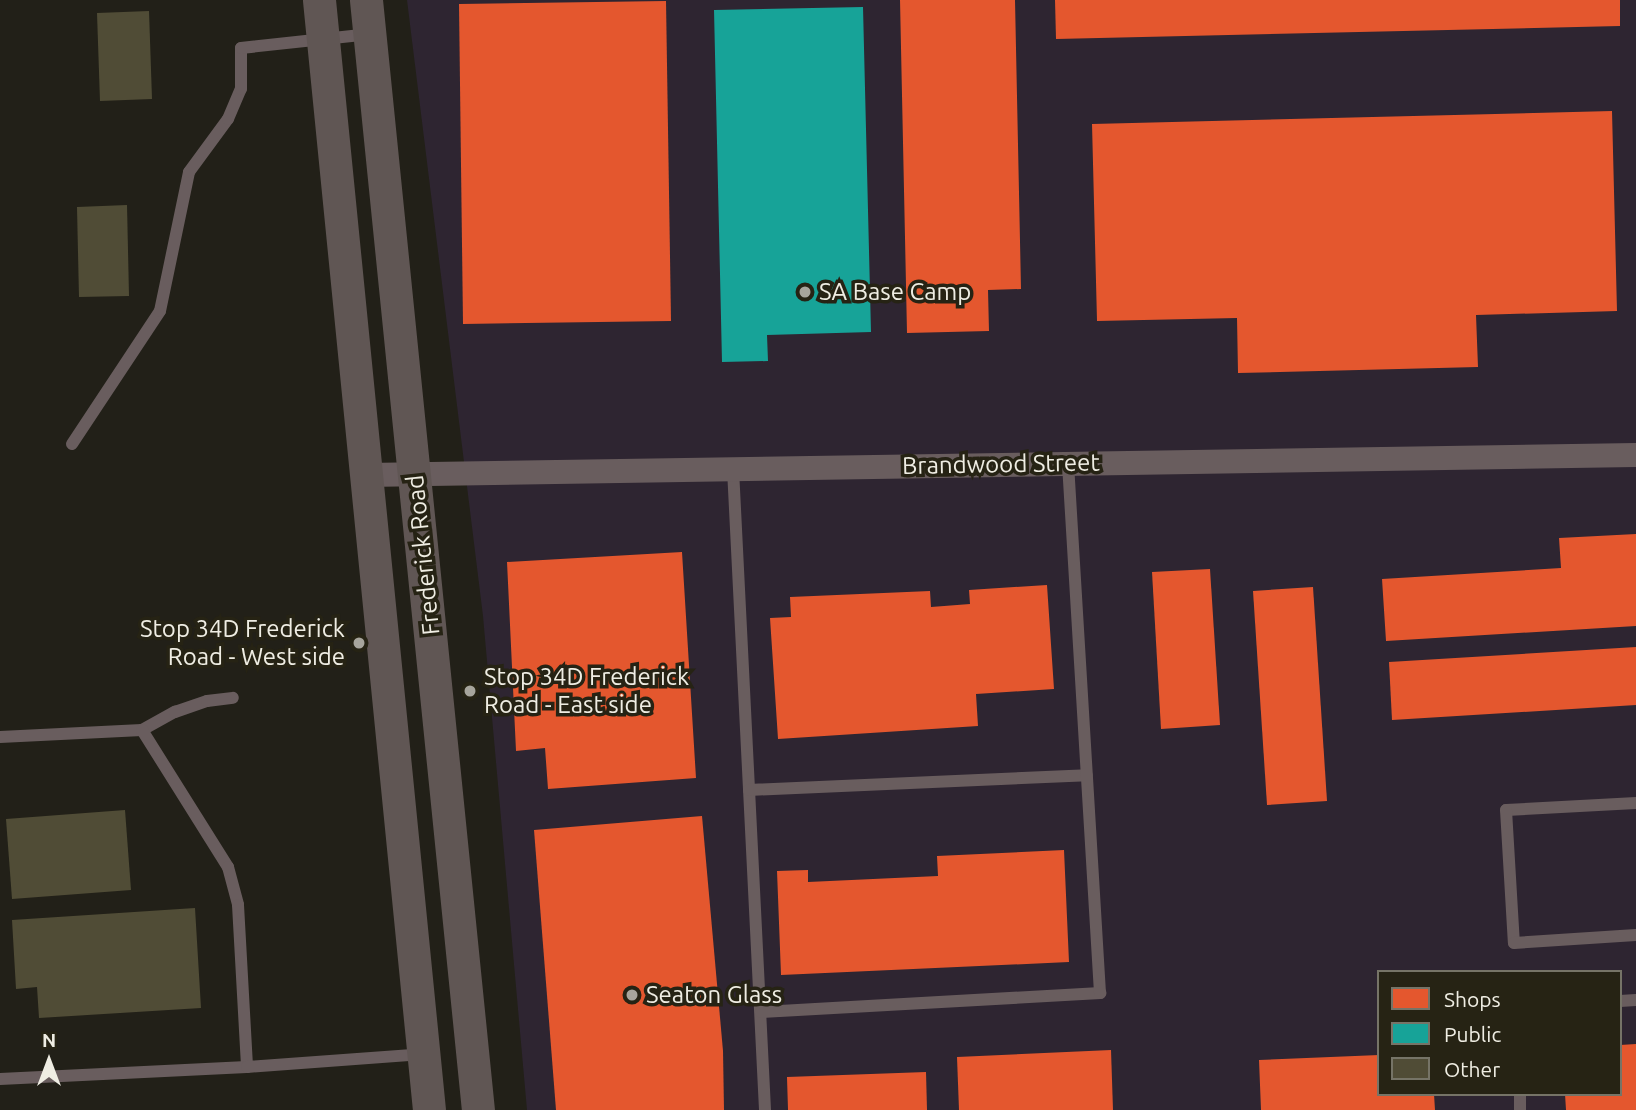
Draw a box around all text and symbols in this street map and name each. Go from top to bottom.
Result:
place label: SA Base Camp [819,278,971,306]
marker: SA Base Camp [797,284,813,300]
street label: Brandwood Street [902,448,1100,480]
street label: Frederick Road [400,474,446,636]
place label: Stop 34D Frederick Road - West side [140,615,345,671]
marker: Stop 34D Frederick Road - West side [351,635,367,651]
place label: Stop 34D Frederick Road - East side [484,663,689,719]
marker: Stop 34D Frederick Road - East side [462,683,478,699]
legend [1377,970,1622,1096]
place label: Seaton Glass [646,981,782,1009]
marker: Seaton Glass [624,987,640,1003]
text: Shops [1444,987,1501,1011]
text: Public [1444,1022,1501,1046]
north arrow [14,1026,84,1096]
text: N [42,1029,56,1051]
text: Other [1444,1057,1500,1081]

